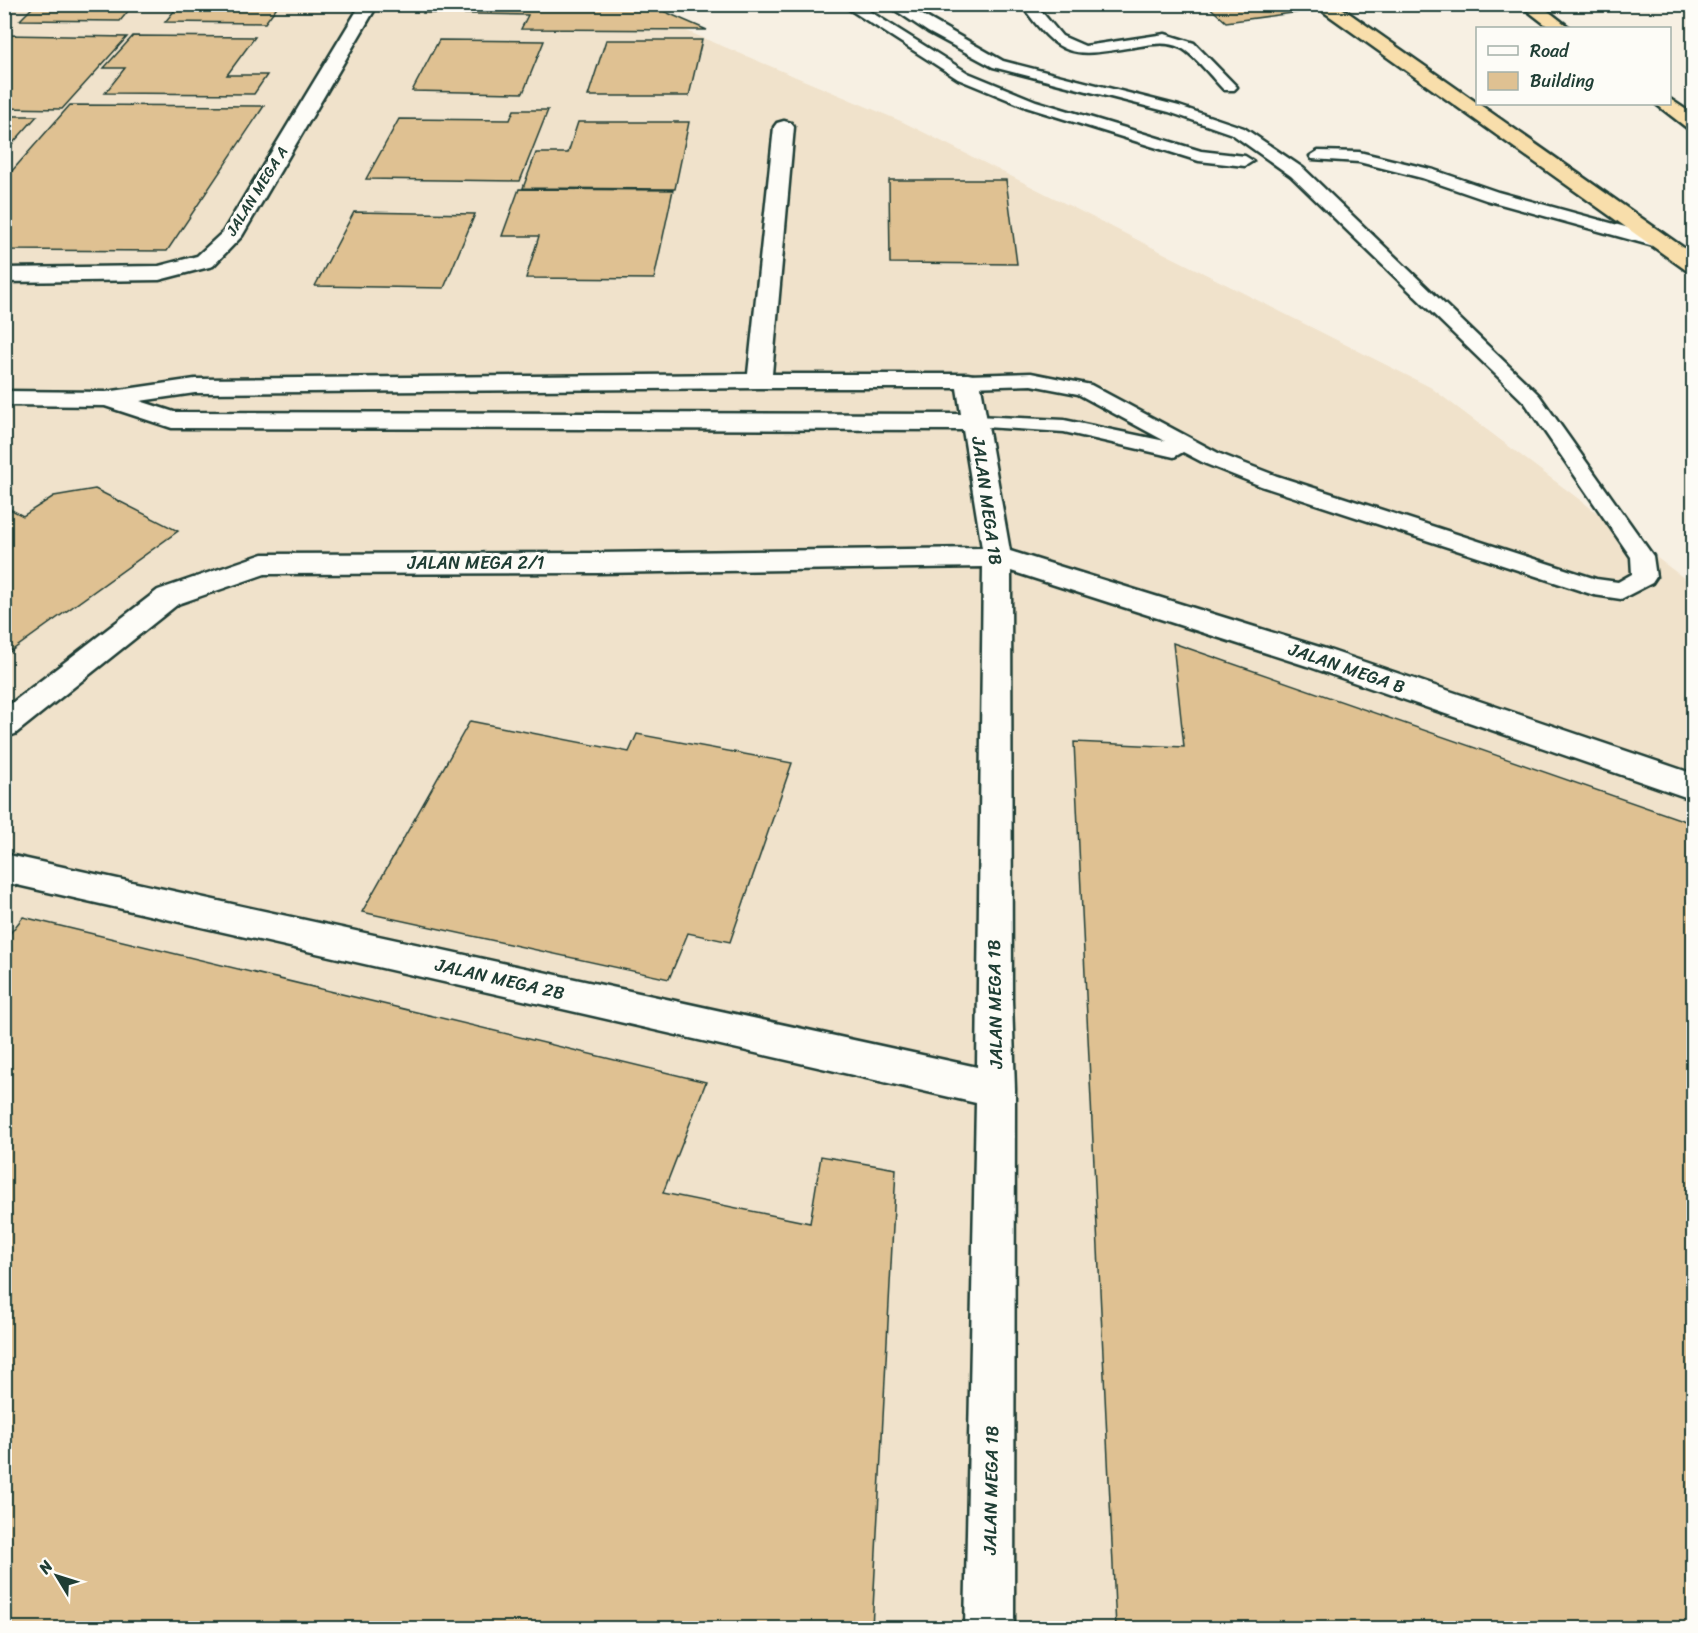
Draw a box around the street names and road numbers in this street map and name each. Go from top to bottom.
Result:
street label: JALAN MEGA A [219,141,295,242]
street label: JALAN MEGA 1B [962,434,1012,567]
street label: JALAN MEGA 2/1 [406,547,545,579]
street label: JALAN MEGA B [1283,633,1410,703]
street label: JALAN MEGA 1B [978,939,1012,1070]
street label: JALAN MEGA 2B [431,948,568,1009]
street label: JALAN MEGA 1B [974,1425,1008,1556]

